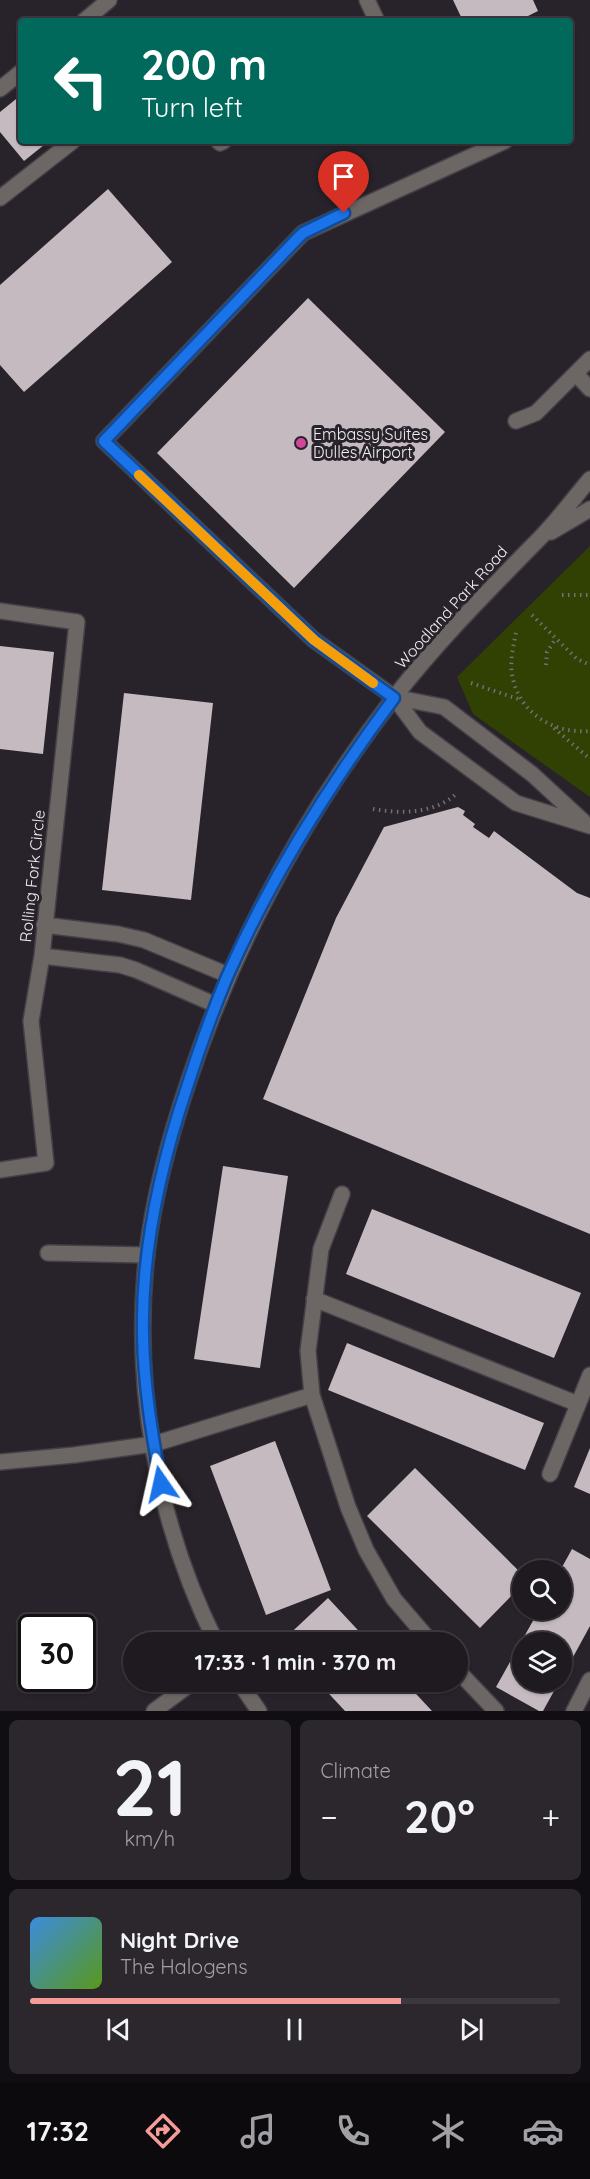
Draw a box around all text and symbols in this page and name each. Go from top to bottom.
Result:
text: 200 m [141,38,267,91]
icon: left [42,42,120,120]
text: Turn left [141,90,243,124]
pin [318,151,369,213]
icon: arrive [327,160,360,193]
place label: Embassy Suites Dulles Airport [313,424,428,462]
marker: Embassy Suites Dulles Airport [294,436,308,450]
street label: Woodland Park Road [390,541,512,673]
street label: Rolling Fork Circle [15,809,49,943]
position arrow [129,1452,193,1516]
map controls [512,1560,572,1692]
button: search [512,1560,572,1620]
speed limit sign: 30 [18,1614,96,1692]
button: layers [512,1632,572,1692]
text: 17:33 · 1 min · 370 m [195,1648,396,1676]
text: 21 [112,1738,187,1836]
text: Climate [321,1758,391,1783]
text: 20° [404,1788,475,1844]
text: − [321,1796,338,1837]
text: + [541,1796,560,1837]
text: km/h [124,1826,175,1851]
text: Night Drive [120,1926,239,1954]
text: The Halogens [120,1954,248,1979]
icon: previous [102,2013,135,2046]
icon: pause [278,2013,311,2046]
icon: next [455,2013,488,2046]
icon: directions [142,2110,184,2152]
icon: music [237,2110,279,2152]
icon: phone [332,2110,374,2152]
icon: climate [427,2110,469,2152]
icon: car [522,2110,564,2152]
text: 17:32 [26,2114,89,2148]

